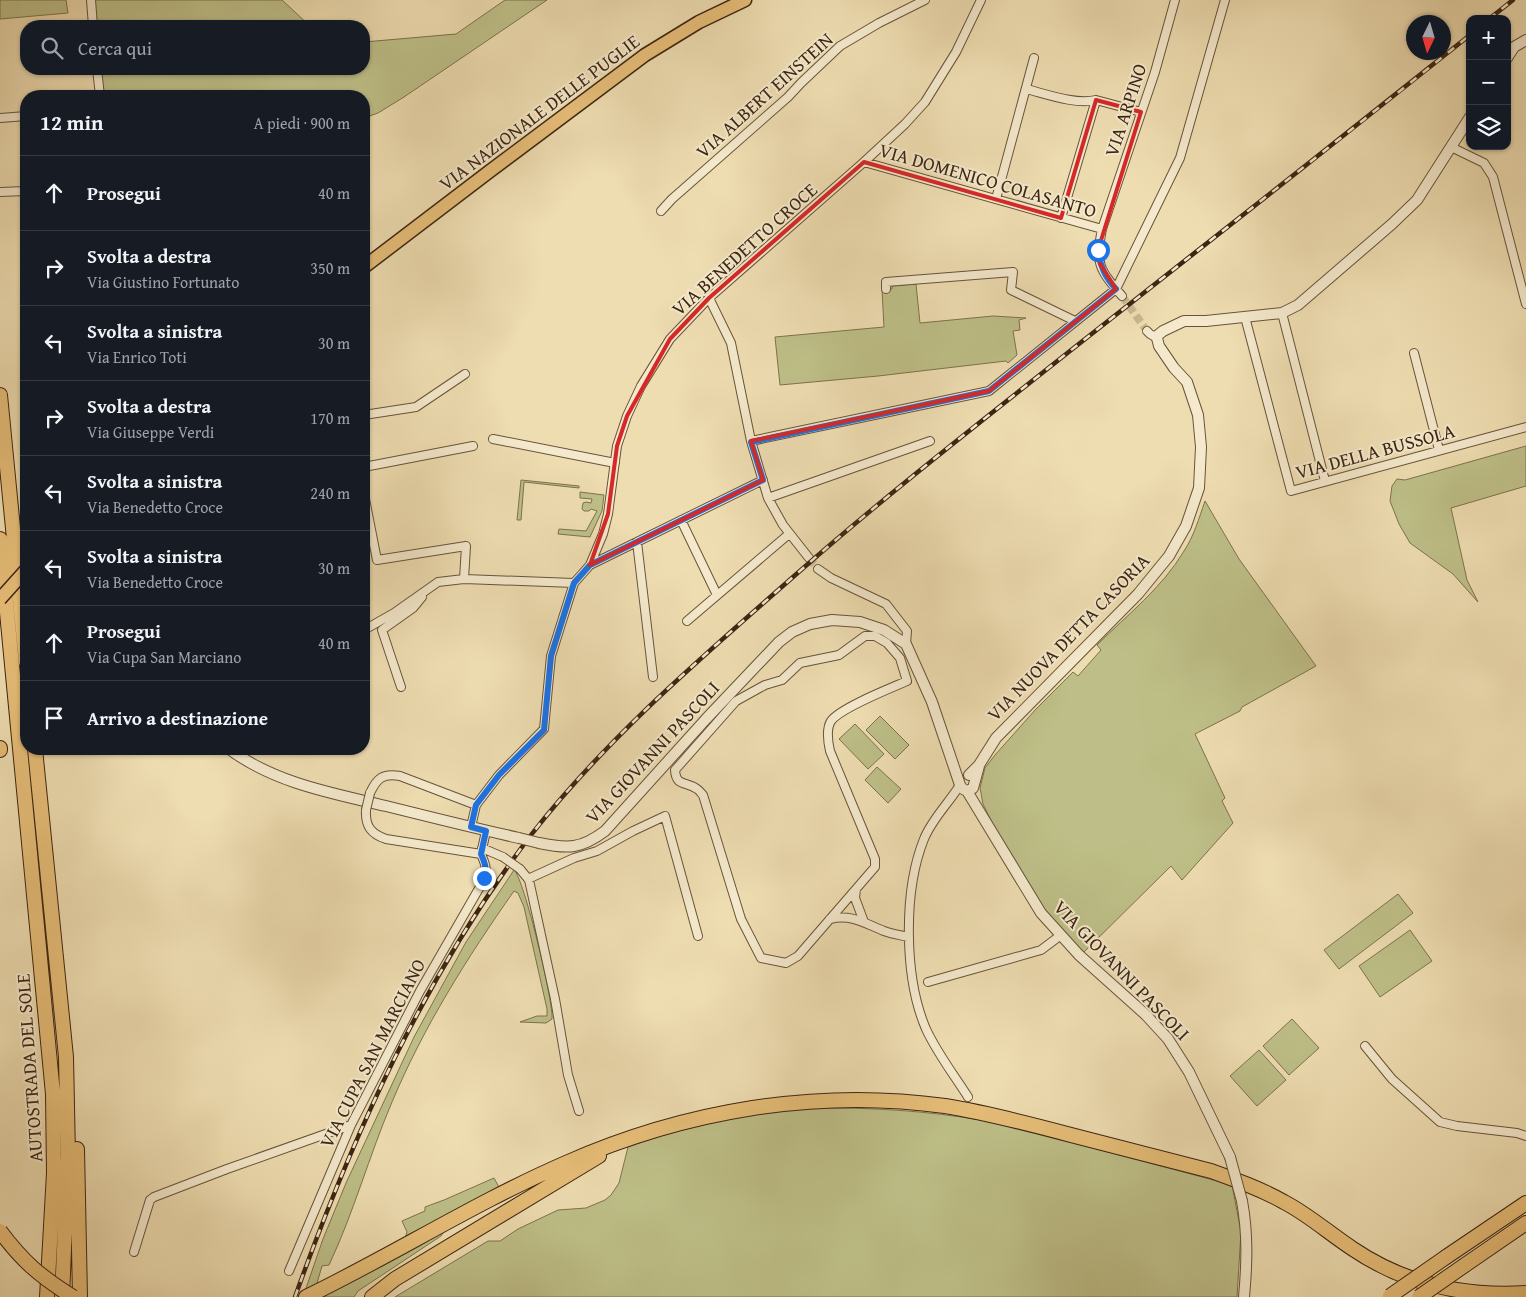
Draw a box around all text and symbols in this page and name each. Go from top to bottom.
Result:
north arrow [1406,15,1451,60]
map controls [1466,15,1511,150]
button: + [1466,15,1511,60]
search box [20,20,370,75]
street label: VIA ALBERT EINSTEIN [689,26,839,164]
street label: VIA NAZIONALE DELLE PUGLIE [433,27,645,197]
icon: search [38,34,66,62]
text: Cerca qui [78,34,152,62]
street label: VIA ARPINO [1097,60,1153,160]
button: − [1466,60,1511,105]
button: layers [1466,105,1511,150]
text: 12 min [40,107,103,138]
text: A piedi · 900 m [254,111,350,135]
street label: VIA DOMENICO COLASANTO [876,136,1100,224]
street label: VIA BENEDETTO CROCE [665,176,823,322]
icon: ahead [40,179,68,207]
text: Prosegui [87,179,161,207]
text: 40 m [318,181,350,205]
route start [1087,239,1110,262]
text: Svolta a destra [87,242,211,270]
icon: right [40,254,68,282]
text: 350 m [310,256,350,280]
text: Via Giustino Fortunato [87,270,239,294]
text: Svolta a sinistra [87,317,222,345]
icon: left [40,329,68,357]
text: 30 m [318,331,350,355]
text: Via Enrico Toti [87,345,187,369]
text: Svolta a destra [87,392,211,420]
icon: right [40,404,68,432]
text: 170 m [310,406,350,430]
street label: VIA DELLA BUSSOLA [1292,416,1458,486]
text: Via Giuseppe Verdi [87,420,214,444]
text: Svolta a sinistra [87,467,222,495]
icon: left [40,479,68,507]
text: 240 m [310,481,350,505]
text: Via Benedetto Croce [87,495,223,519]
text: Svolta a sinistra [87,542,222,570]
street label: VIA NUOVA DETTA CASORIA [980,546,1156,727]
icon: left [40,554,68,582]
text: 30 m [318,556,350,580]
text: Via Benedetto Croce [87,570,223,594]
text: Prosegui [87,617,161,645]
icon: ahead [40,629,68,657]
text: 40 m [318,631,350,655]
text: Via Cupa San Marciano [87,645,241,669]
street label: VIA GIOVANNI PASCOLI [578,674,726,830]
icon: arrive [40,704,68,732]
text: Arrivo a destinazione [87,704,268,732]
route end [473,867,496,890]
street label: VIA GIOVANNI PASCOLI [1047,893,1197,1047]
street label: VIA CUPA SAN MARCIANO [312,954,432,1152]
street label: AUTOSTRADA DEL SOLE [8,972,50,1163]

